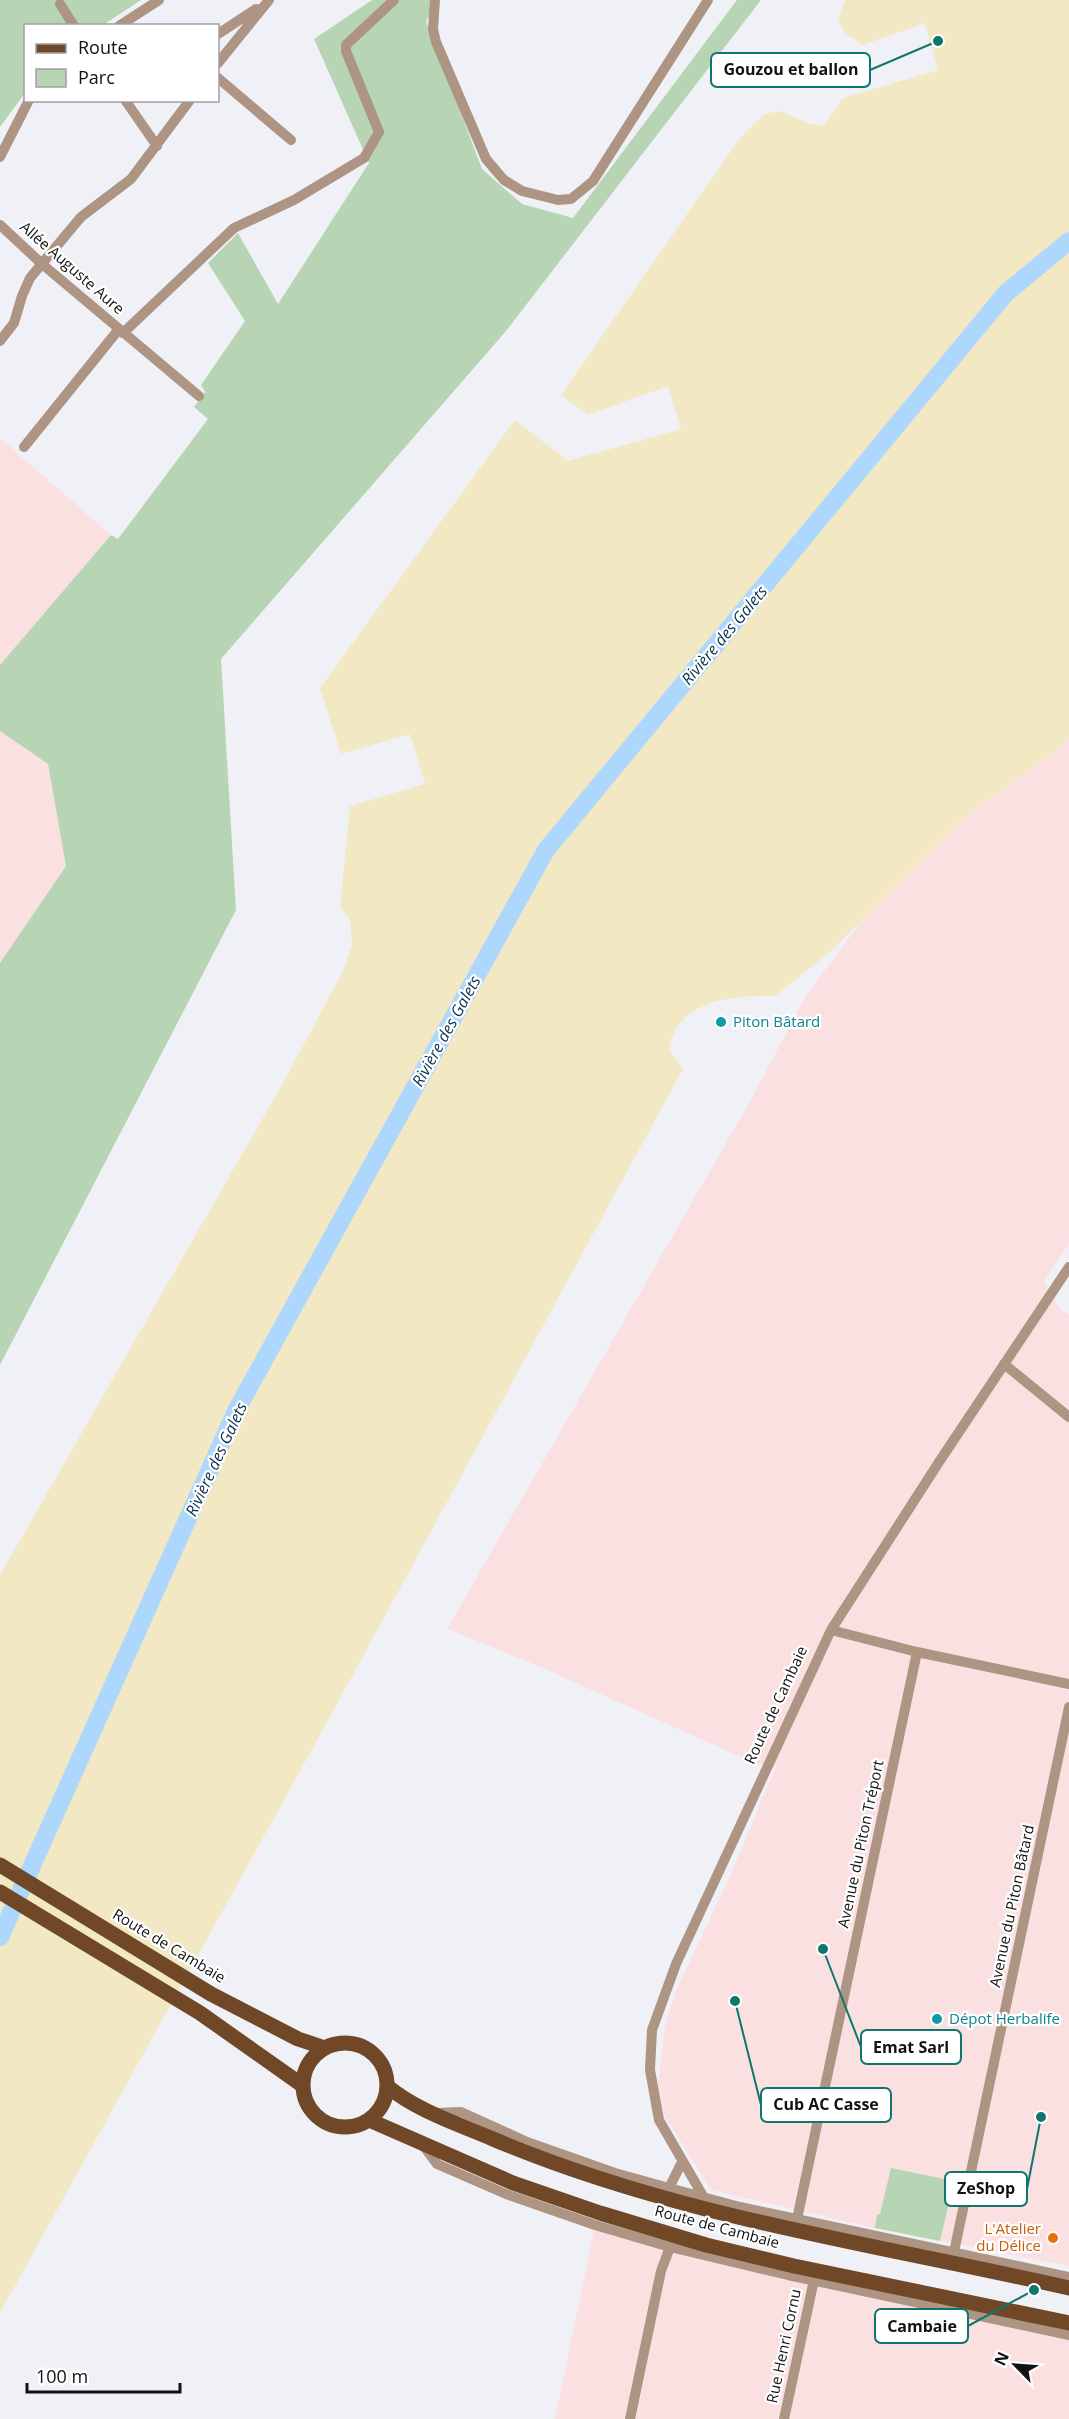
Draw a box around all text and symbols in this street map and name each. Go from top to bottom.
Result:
legend [24,24,219,102]
text: Route [78,35,128,59]
callout: Gouzou et ballon [711,53,870,87]
text: Gouzou et ballon [724,58,858,80]
text: Parc [78,65,115,89]
street label: Allée Auguste Aure [16,216,129,318]
water label: Rivière des Galets [676,581,772,689]
water label: Rivière des Galets [406,972,486,1090]
place label: Piton Bâtard [733,1011,820,1031]
marker: Piton Bâtard [714,1015,728,1029]
water label: Rivière des Galets [180,1398,252,1520]
street label: Route de Cambaie [739,1642,811,1767]
street label: Avenue du Piton Tréport [832,1758,888,1930]
street label: Avenue du Piton Bâtard [984,1823,1038,1989]
street label: Route de Cambaie [109,1904,230,1987]
place label: Dépot Herbalife [949,2008,1060,2028]
marker: Dépot Herbalife [930,2012,944,2026]
callout: Emat Sarl [861,2030,961,2064]
text: Emat Sarl [873,2036,949,2058]
callout: Cub AC Casse [761,2088,891,2122]
text: Cub AC Casse [773,2093,879,2115]
callout: ZeShop [945,2172,1027,2206]
text: ZeShop [957,2177,1015,2199]
street label: Route de Cambaie [653,2200,782,2252]
place label: L'Atelier du Délice [976,2218,1041,2255]
marker: L'Atelier du Délice [1046,2231,1060,2245]
street label: Rue Henri Cornu [761,2287,805,2405]
callout: Cambaie [875,2309,968,2343]
text: Cambaie [887,2315,957,2337]
north arrow [985,2335,1045,2395]
text: N [989,2348,1014,2369]
scale bar [27,2356,180,2394]
text: 100 m [36,2364,88,2388]

